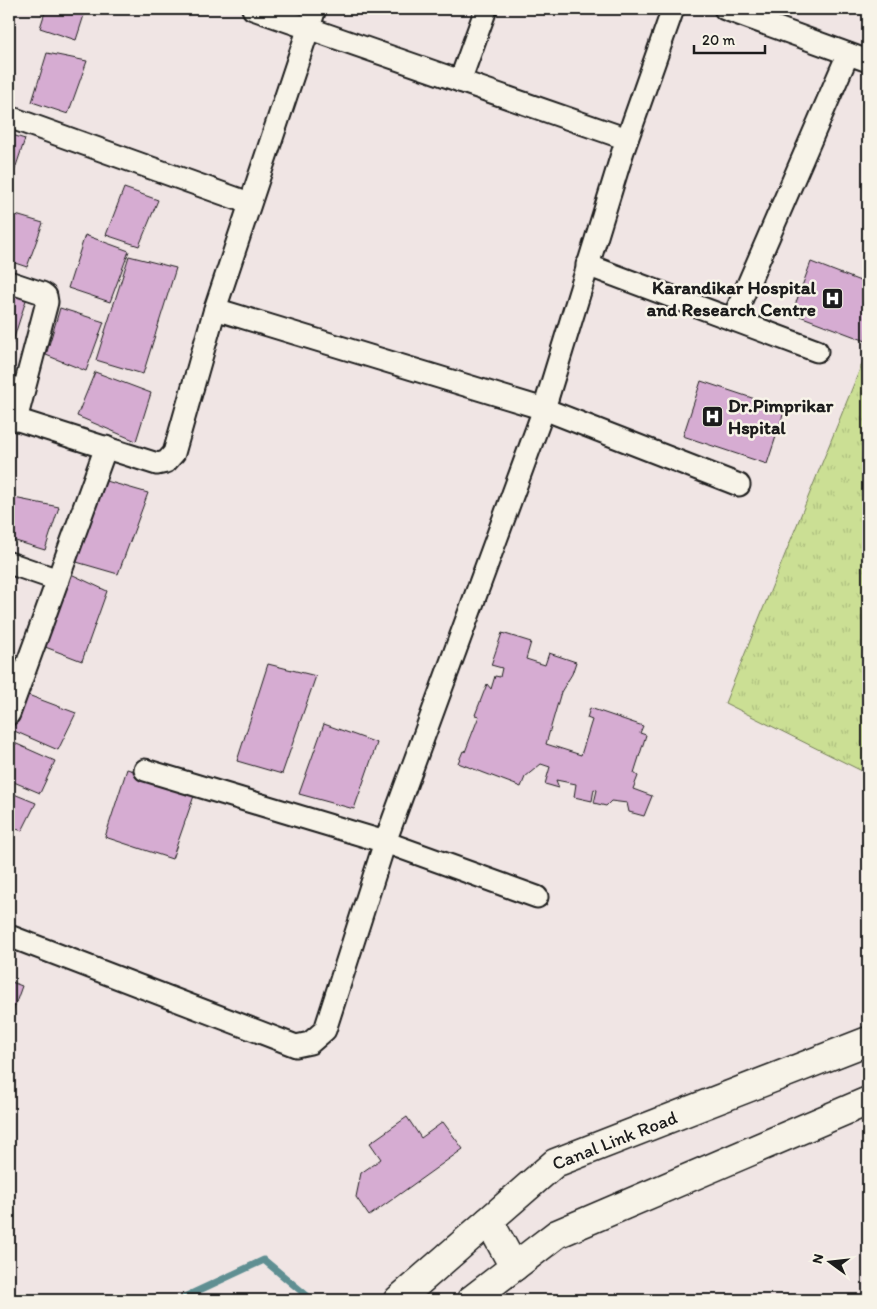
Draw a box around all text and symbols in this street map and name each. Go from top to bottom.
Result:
scale bar [694,22,766,54]
text: 20 m [702,31,736,49]
place label: Karandikar Hospital and Research Centre [646,276,817,321]
hospital icon: Karandikar Hospital and Research Centre [820,286,844,310]
place label: Dr.Pimprikar Hspital [728,394,834,439]
hospital icon: Dr.Pimprikar Hspital [700,404,724,428]
street label: Canal Link Road [549,1106,680,1175]
north arrow [804,1236,854,1286]
text: N [808,1252,827,1266]

